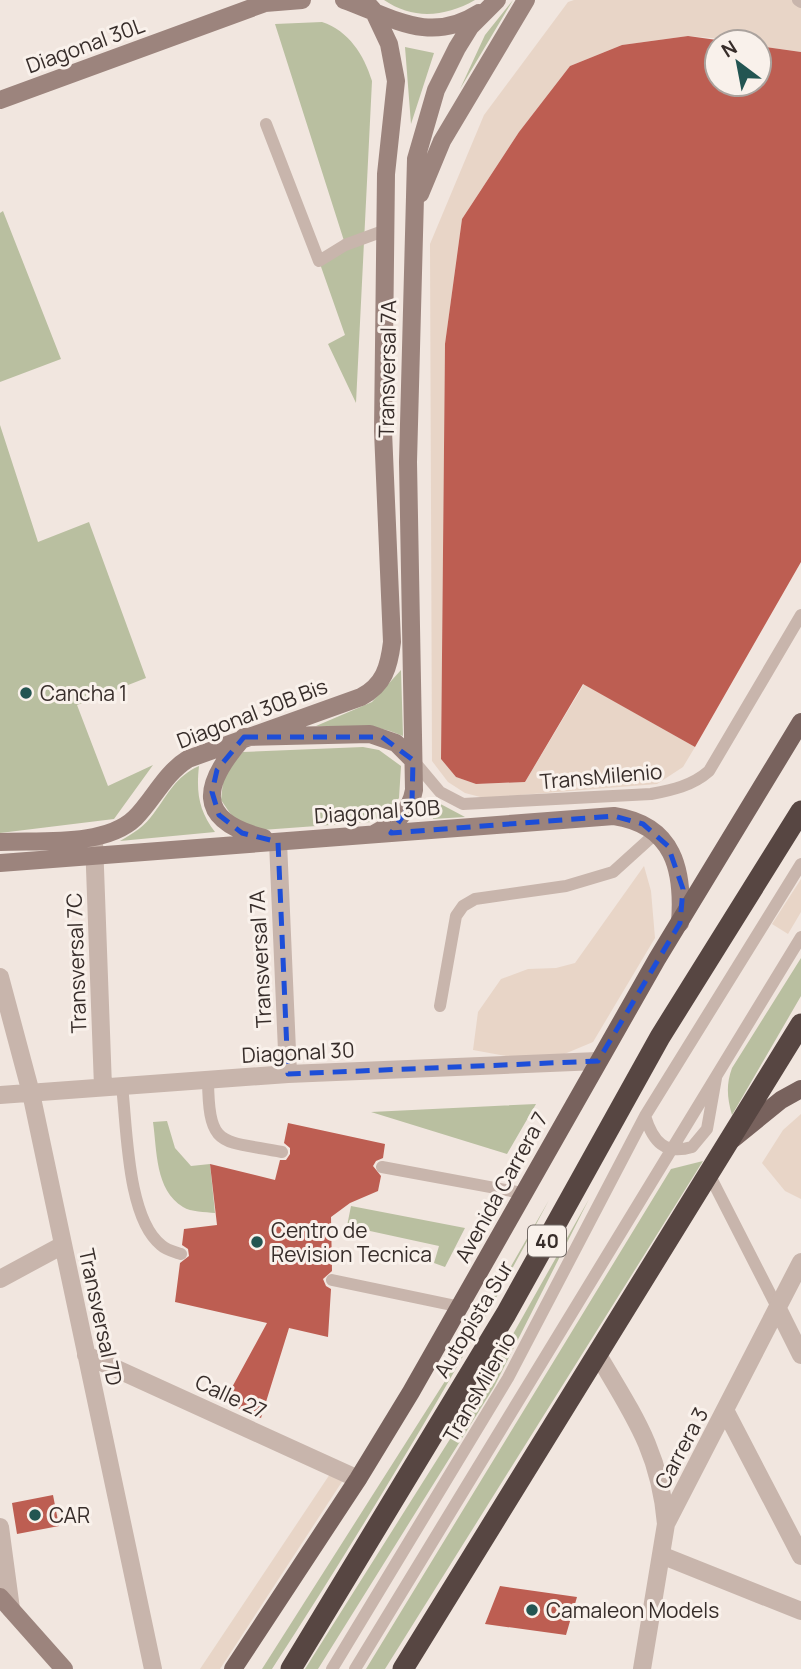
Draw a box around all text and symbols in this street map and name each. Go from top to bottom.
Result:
street label: Diagonal 30L [22,11,148,79]
north arrow [703,28,773,98]
text: N [716,34,742,63]
street label: Transversal 7A [372,300,402,438]
street label: Diagonal 30B Bis [173,671,331,755]
place label: Cancha 1 [40,679,127,707]
marker: Cancha 1 [18,685,34,701]
street label: TransMilenio [539,757,663,795]
street label: Diagonal 30B [313,793,441,829]
street label: Transversal 7A [242,889,278,1029]
street label: Transversal 7C [60,892,92,1034]
street label: Diagonal 30 [241,1035,355,1069]
street label: Avenida Carrera 7 [448,1107,554,1267]
place label: Centro de Revision Tecnica [271,1216,432,1268]
road number: 40 [528,1226,566,1256]
marker: Centro de Revision Tecnica [249,1234,265,1250]
street label: Transversal 7D [73,1246,129,1388]
street label: Autopista Sur [427,1255,519,1383]
street label: TransMilenio [436,1327,522,1447]
street label: Calle 27 [191,1367,271,1425]
street label: Carrera 3 [648,1402,714,1494]
place label: CAR [49,1501,90,1529]
marker: CAR [27,1507,43,1523]
place label: Camaleon Models [546,1596,719,1624]
marker: Camaleon Models [524,1602,540,1618]

